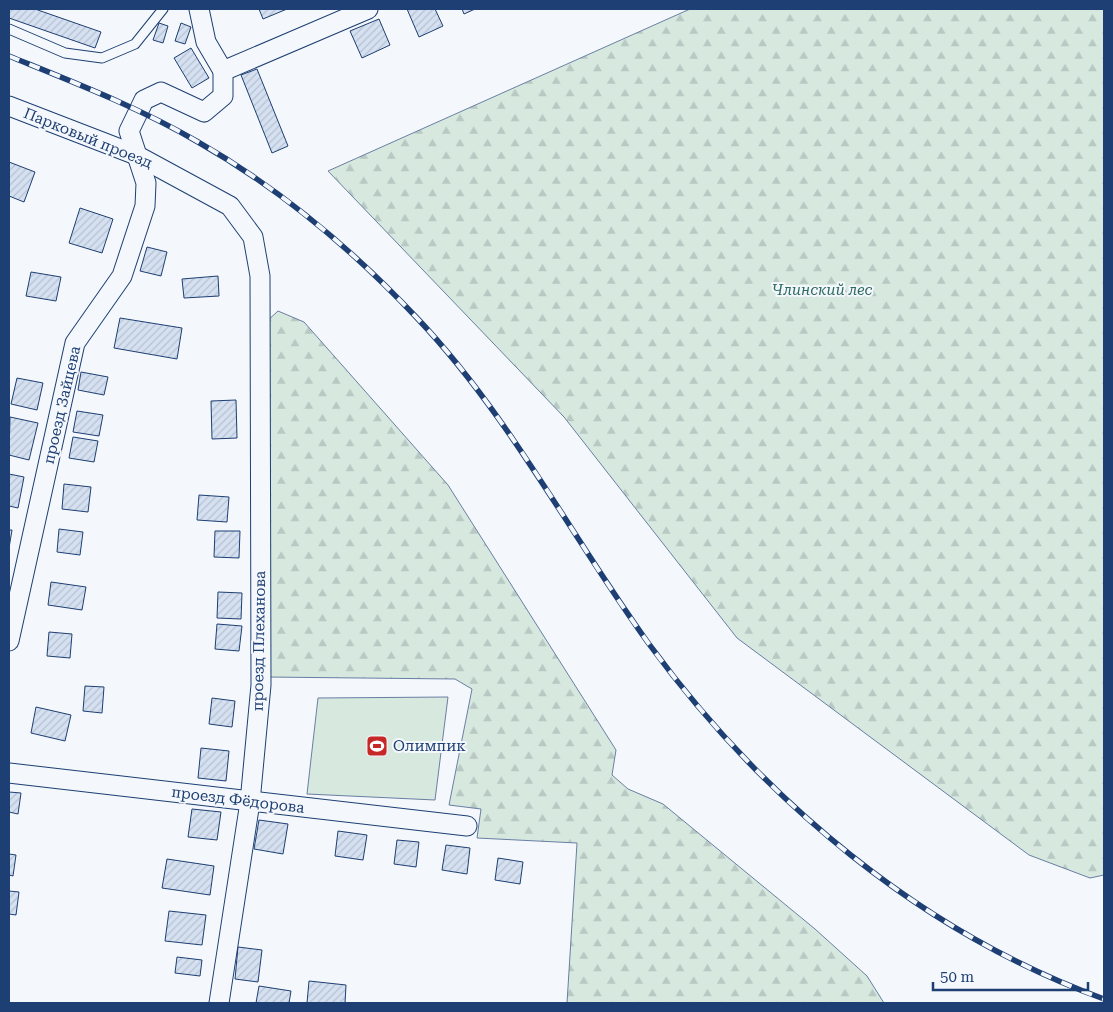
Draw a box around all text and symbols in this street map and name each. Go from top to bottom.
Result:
street label: Парковый проезд [21,104,155,172]
park label: Члинский лес [772,281,873,299]
street label: проезд Зайцева [40,344,84,466]
street label: проезд Плеханова [249,571,269,711]
sports icon: Олимпик [365,734,389,758]
place label: Олимпик [393,737,466,755]
street label: проезд Фёдорова [171,783,305,817]
scale bar [933,960,1088,992]
text: 50 m [940,968,975,986]

